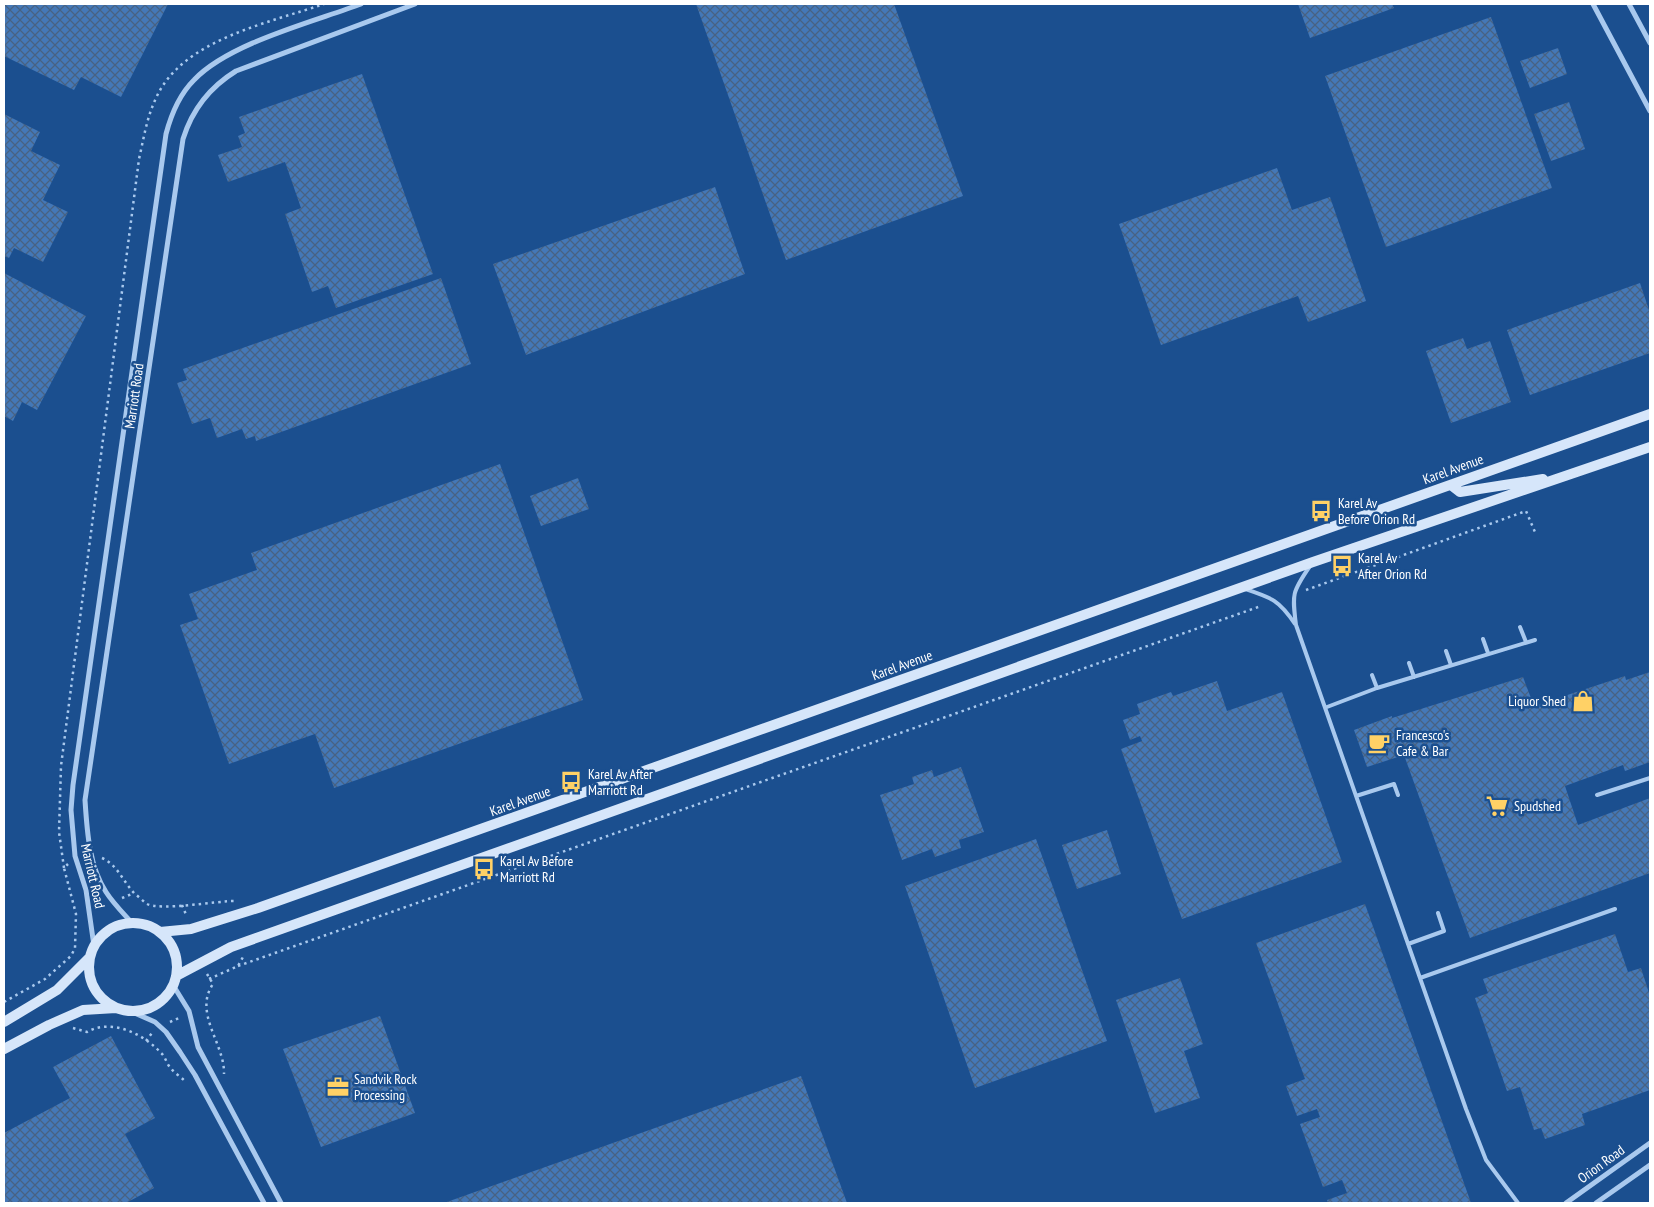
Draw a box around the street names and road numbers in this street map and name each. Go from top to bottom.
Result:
street label: Marriott Road [121,362,147,430]
street label: Karel Avenue [1420,450,1486,488]
street label: Karel Avenue [869,646,935,684]
street label: Karel Avenue [487,782,553,820]
street label: Marriott Road [77,842,109,910]
street label: Orion Road [1574,1141,1628,1187]

